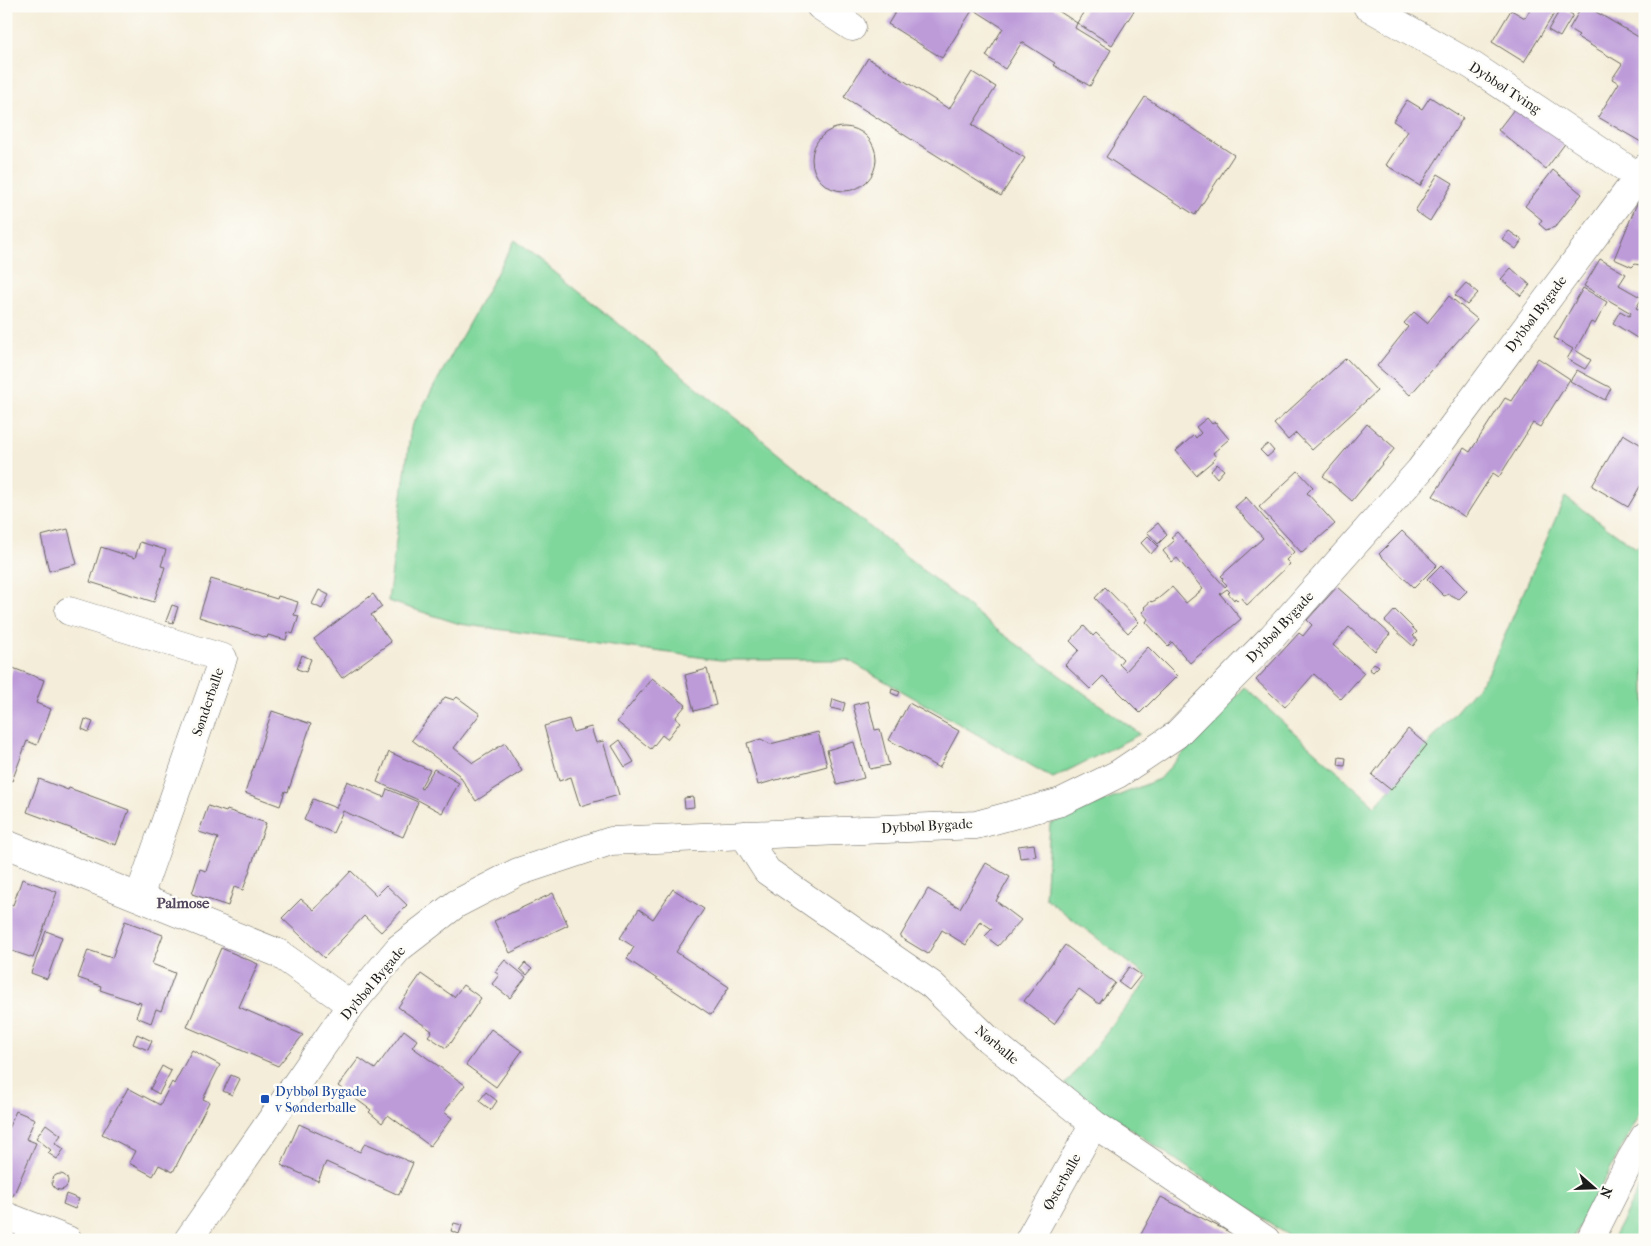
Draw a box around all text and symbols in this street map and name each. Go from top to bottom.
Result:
street label: Dybbøl Tving [1466,58,1545,118]
street label: Dybbøl Bygade [1502,272,1570,356]
street label: Dybbøl Bygade [1243,588,1317,666]
street label: Sønderballe [188,666,228,738]
street label: Dybbøl Bygade [881,815,973,837]
district label: Palmose [157,894,210,912]
street label: Dybbøl Bygade [337,942,409,1023]
street label: Nørballe [972,1022,1022,1068]
place label: Dybbøl Bygade v Sønderballe [275,1083,367,1116]
marker: Dybbøl Bygade v Sønderballe [259,1093,271,1105]
street label: Østerballe [1039,1150,1085,1213]
north arrow [1568,1164,1618,1214]
text: N [1596,1184,1616,1201]

